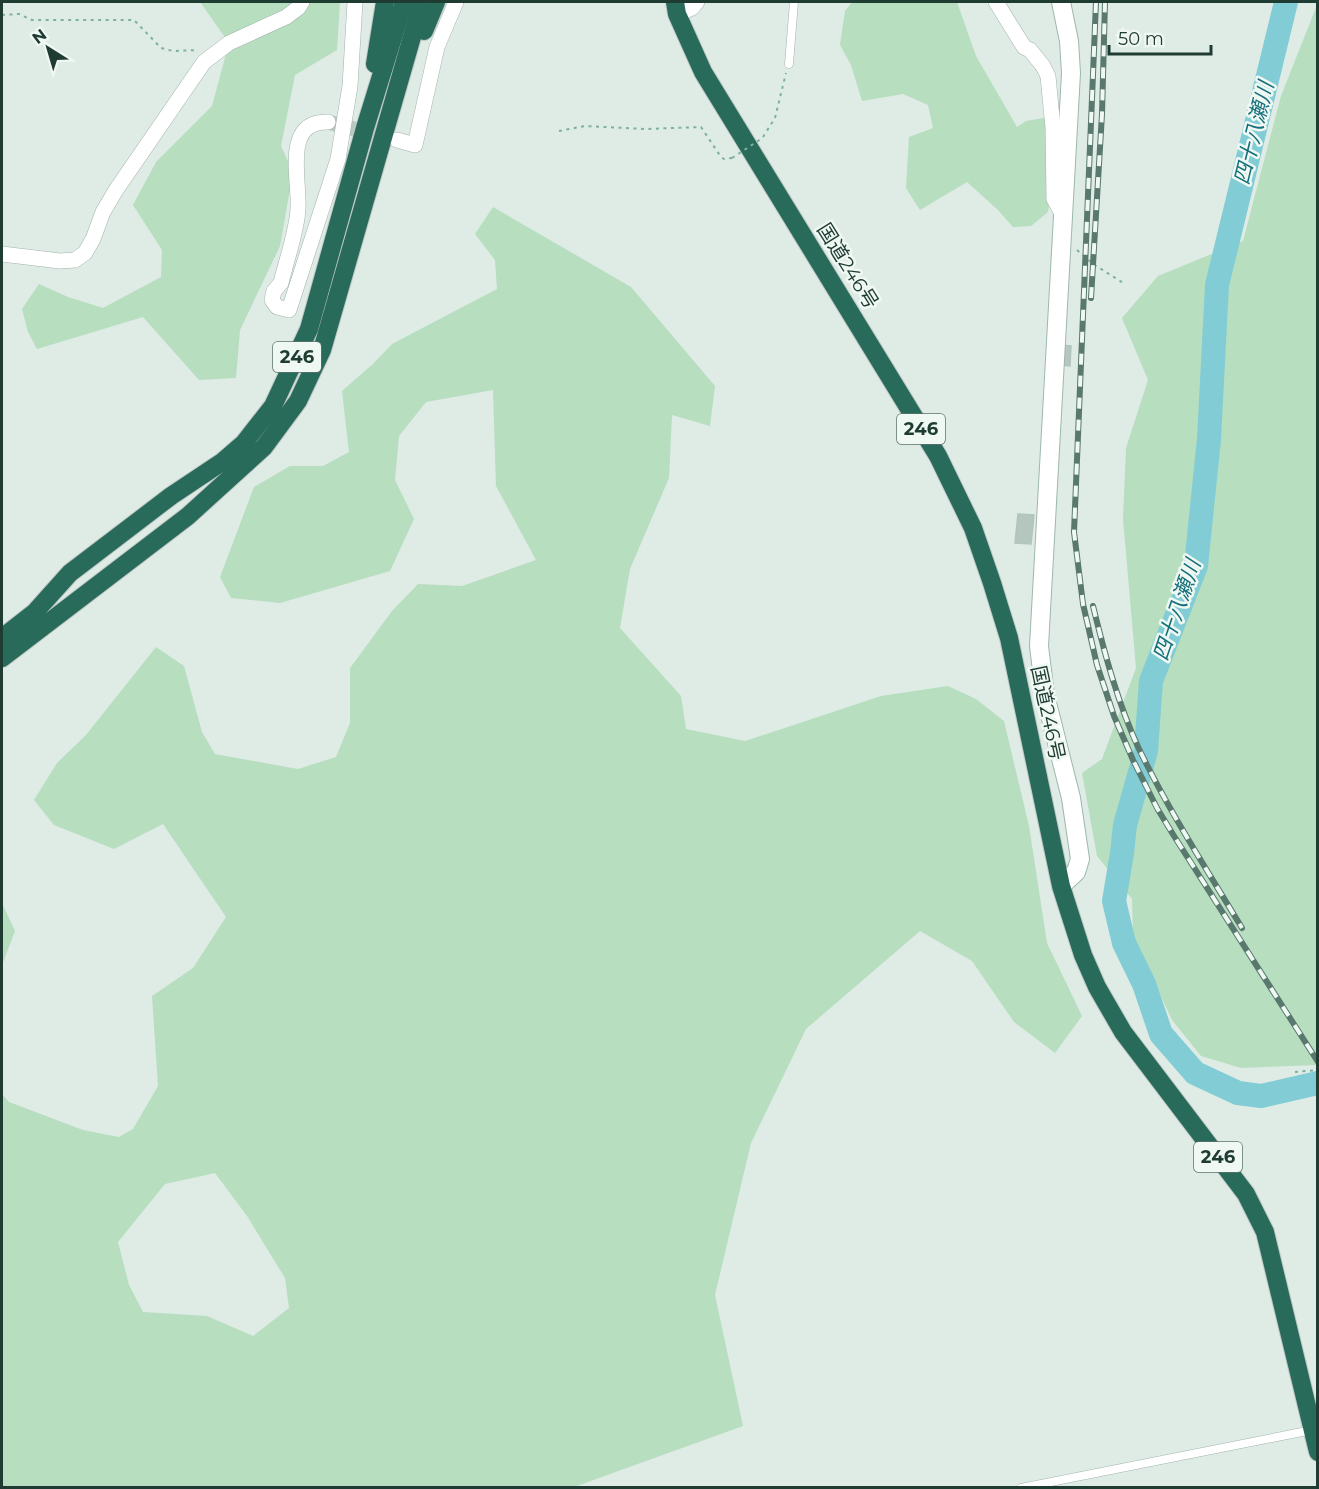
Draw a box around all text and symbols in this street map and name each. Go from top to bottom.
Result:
north arrow [18,18,78,78]
scale bar [1109,18,1211,56]
text: N [28,25,50,48]
text: 50 m [1118,28,1164,50]
water label: 四十八瀬川 [1229,77,1279,187]
street label: 国道246号 [812,219,884,313]
road number: 246 [273,342,321,372]
road number: 246 [897,414,945,444]
water label: 四十八瀬川 [1148,554,1206,664]
street label: 国道246号 [1026,663,1070,763]
road number: 246 [1194,1142,1242,1172]

